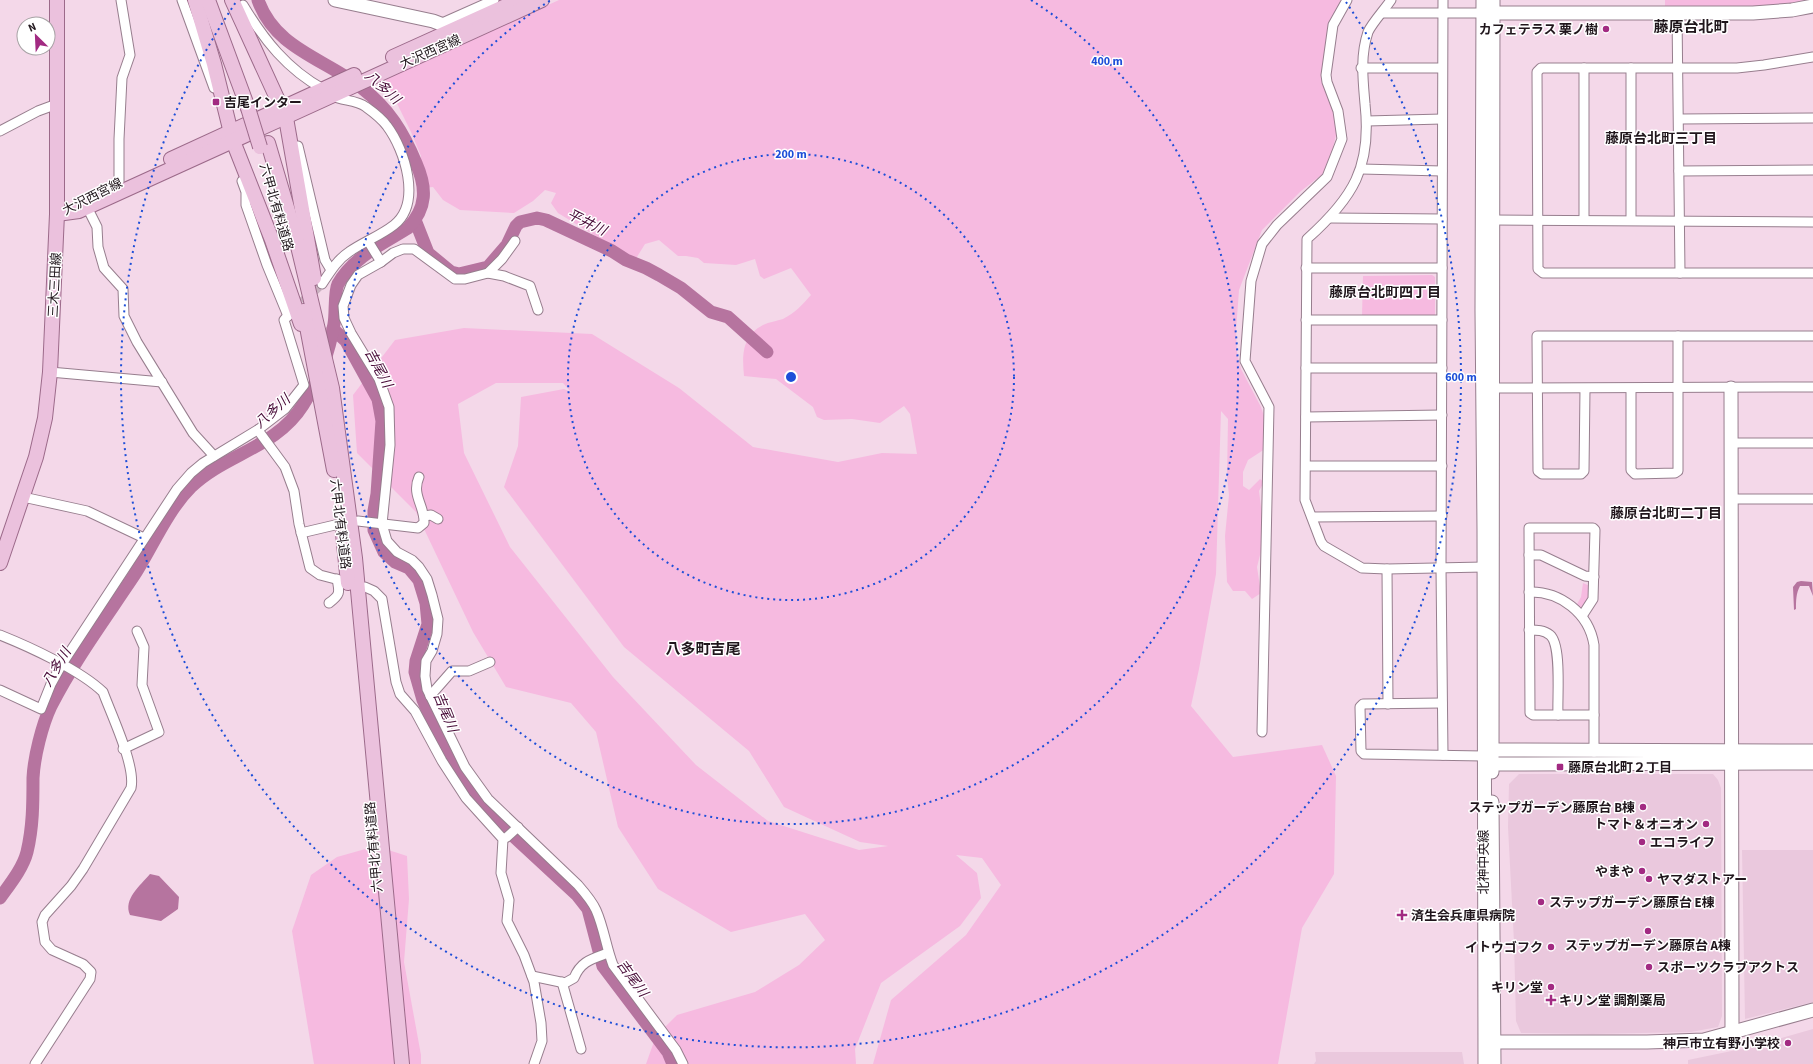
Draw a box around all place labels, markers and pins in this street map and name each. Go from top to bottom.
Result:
place label: カフェテラス 栗ノ樹 [1479,21,1598,39]
marker: カフェテラス 栗ノ樹 [1601,24,1611,34]
place label: 吉尾インター [224,94,302,112]
marker: 吉尾インター [211,97,221,107]
centre of rings [784,370,798,384]
place label: 藤原台北町２丁目 [1568,759,1672,777]
marker: 藤原台北町２丁目 [1555,762,1565,772]
place label: ステップガーデン藤原台 B棟 [1469,799,1635,817]
marker: ステップガーデン藤原台 B棟 [1638,802,1648,812]
place label: トマト＆オニオン [1594,816,1698,834]
marker: トマト＆オニオン [1701,819,1711,829]
place label: エコライフ [1650,834,1715,852]
marker: エコライフ [1637,837,1647,847]
place label: やまや [1595,863,1634,881]
marker: やまや [1637,866,1647,876]
place label: ヤマダストアー [1657,871,1747,889]
marker: ヤマダストアー [1644,874,1654,884]
place label: ステップガーデン藤原台 E棟 [1549,894,1715,912]
marker: ステップガーデン藤原台 E棟 [1536,897,1546,907]
place label: 済生会兵庫県病院 [1411,907,1515,925]
marker: 済生会兵庫県病院 [1396,909,1408,921]
marker: ステップガーデン藤原台 A棟 [1643,926,1653,936]
place label: ステップガーデン藤原台 A棟 [1565,937,1731,955]
place label: イトウゴフク [1465,939,1543,957]
marker: イトウゴフク [1546,942,1556,952]
place label: スポーツクラブアクトス [1657,959,1799,977]
marker: スポーツクラブアクトス [1644,962,1654,972]
place label: キリン堂 [1491,979,1543,997]
marker: キリン堂 [1546,982,1556,992]
place label: キリン堂 調剤薬局 [1559,992,1666,1010]
marker: キリン堂 調剤薬局 [1546,995,1556,1005]
place label: 神戸市立有野小学校 [1663,1035,1780,1053]
marker: 神戸市立有野小学校 [1783,1038,1793,1048]

